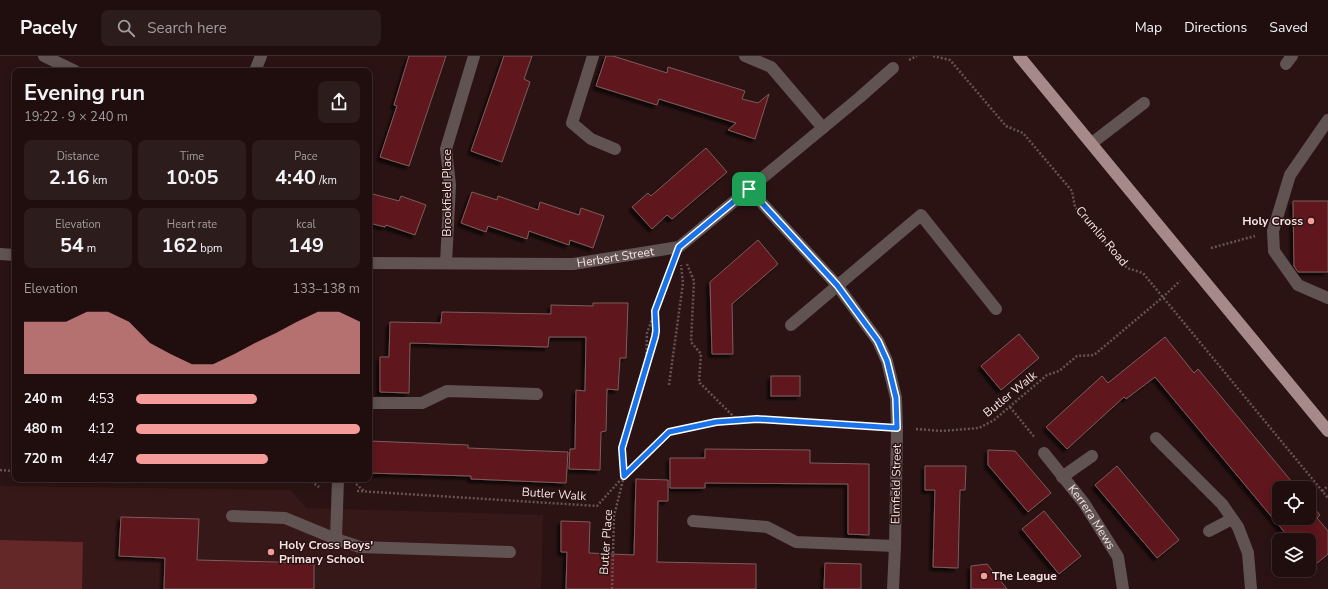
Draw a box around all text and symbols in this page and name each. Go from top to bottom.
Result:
search box [101,10,381,46]
text: Pacely [20,15,77,41]
icon: search [115,17,137,39]
text: Search here [147,18,227,38]
text: Map [1135,18,1162,37]
text: Directions [1184,18,1247,37]
text: Saved [1269,18,1308,37]
text: Evening run [24,78,145,108]
button: share [318,81,360,123]
text: 19:22 · 9 × 240 m [24,108,128,126]
text: Distance [57,149,99,164]
text: Time [180,149,204,164]
text: Pace [294,149,318,164]
street label: Brookfield Place [439,149,455,237]
text: 2.16 [49,164,90,191]
text: 10:05 [166,164,218,191]
text: 4:40 [275,164,316,191]
pin [732,172,766,206]
text: km [90,173,107,188]
text: /km [316,173,337,188]
icon: arrive [738,178,760,200]
street label: Crumlin Road [1072,203,1132,269]
place label: Holy Cross [1242,213,1303,229]
marker: Holy Cross [1306,216,1316,226]
text: Elevation [55,217,101,232]
text: Heart rate [167,217,217,232]
text: kcal [296,217,316,232]
text: 54 [60,232,84,259]
text: 162 [161,232,197,259]
text: 149 [288,232,324,259]
text: m [84,241,96,256]
text: bpm [197,241,223,256]
street label: Herbert Street [576,243,656,271]
text: Elevation [24,280,78,298]
text: 133–138 m [292,280,360,298]
street label: Butler Walk [980,367,1041,421]
text: 240 m [24,390,62,408]
text: 4:53 [88,390,114,408]
text: 480 m [24,420,62,438]
text: 4:12 [88,420,114,438]
street label: Elmfield Street [887,443,905,524]
text: 720 m [24,450,62,468]
text: 4:47 [88,450,114,468]
street label: Kerrera Mews [1064,481,1119,553]
map controls [1272,481,1316,577]
button: locate [1272,481,1316,525]
street label: Butler Walk [521,484,588,504]
street label: Butler Place [596,509,616,575]
button: layers [1272,533,1316,577]
place label: Holy Cross Boys' Primary School [279,537,373,567]
marker: Holy Cross Boys' Primary School [266,547,276,557]
place label: The League [992,568,1057,584]
marker: The League [979,571,989,581]

